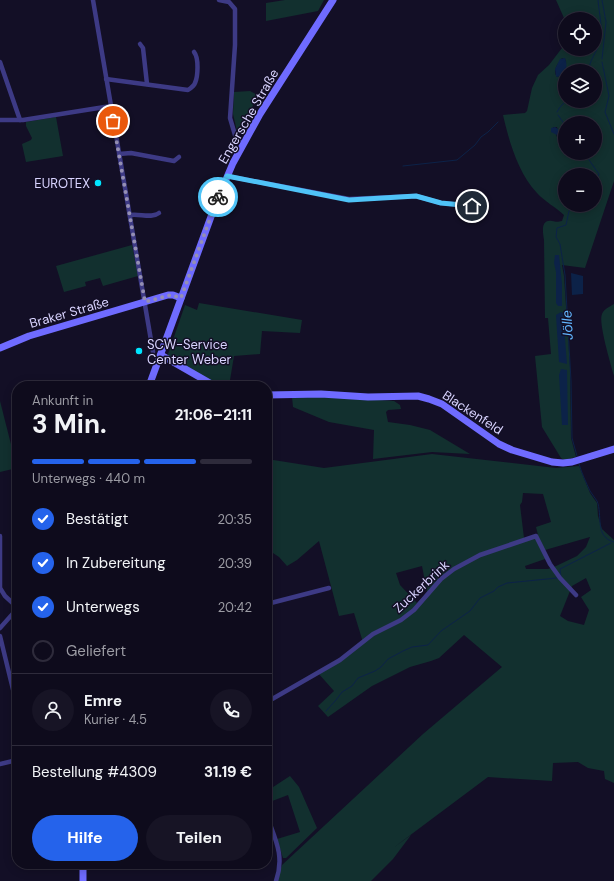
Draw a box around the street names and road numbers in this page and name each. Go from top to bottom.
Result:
street label: Engersche Straße [214,66,282,167]
street label: Braker Straße [27,293,111,332]
street label: Blackenfeld [439,387,506,438]
street label: Zuckerbrink [390,556,453,617]

